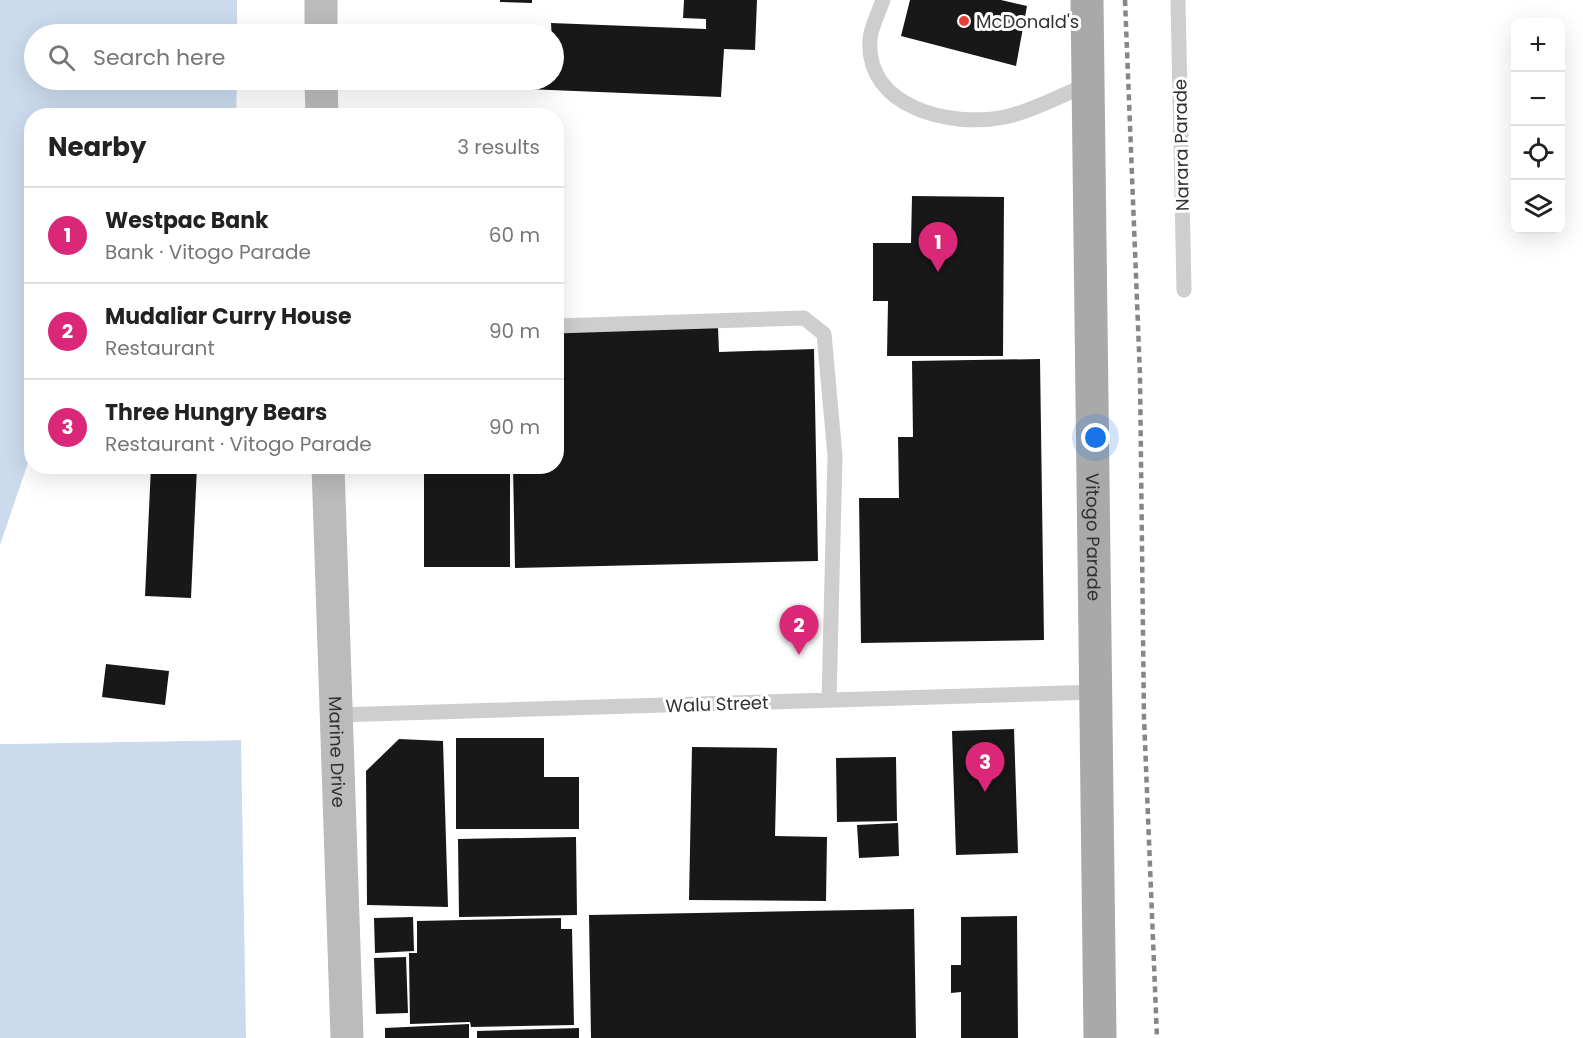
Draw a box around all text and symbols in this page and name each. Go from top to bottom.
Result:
place label: McDonald's [976,9,1079,34]
marker: McDonald's [957,14,971,28]
map controls [1511,18,1565,234]
button: + [1511,18,1565,72]
search box [24,24,564,90]
icon: search [45,41,78,74]
text: Search here [93,42,226,73]
button: − [1511,72,1565,126]
street label: Narara Parade [1167,79,1195,211]
button: locate [1511,126,1565,180]
text: Nearby [48,129,146,165]
text: 3 results [457,133,540,161]
button: layers [1511,180,1565,234]
text: Westpac Bank [105,205,269,236]
text: 1 [64,221,71,249]
text: 60 m [489,221,540,249]
pin: 1 [918,222,958,272]
text: Bank · Vitogo Parade [105,238,311,266]
text: Mudaliar Curry House [105,301,352,332]
text: 2 [62,317,73,345]
text: 90 m [489,317,540,345]
text: Restaurant [105,334,215,362]
text: Three Hungry Bears [105,397,327,428]
text: 3 [61,413,74,441]
text: 90 m [489,413,540,441]
your location [1081,423,1110,452]
text: Restaurant · Vitogo Parade [105,430,372,458]
street label: Vitogo Parade [1080,473,1107,601]
pin: 2 [780,606,818,655]
street label: Walu Street [665,690,769,718]
street label: Marine Drive [323,696,352,808]
pin: 3 [966,742,1004,792]

